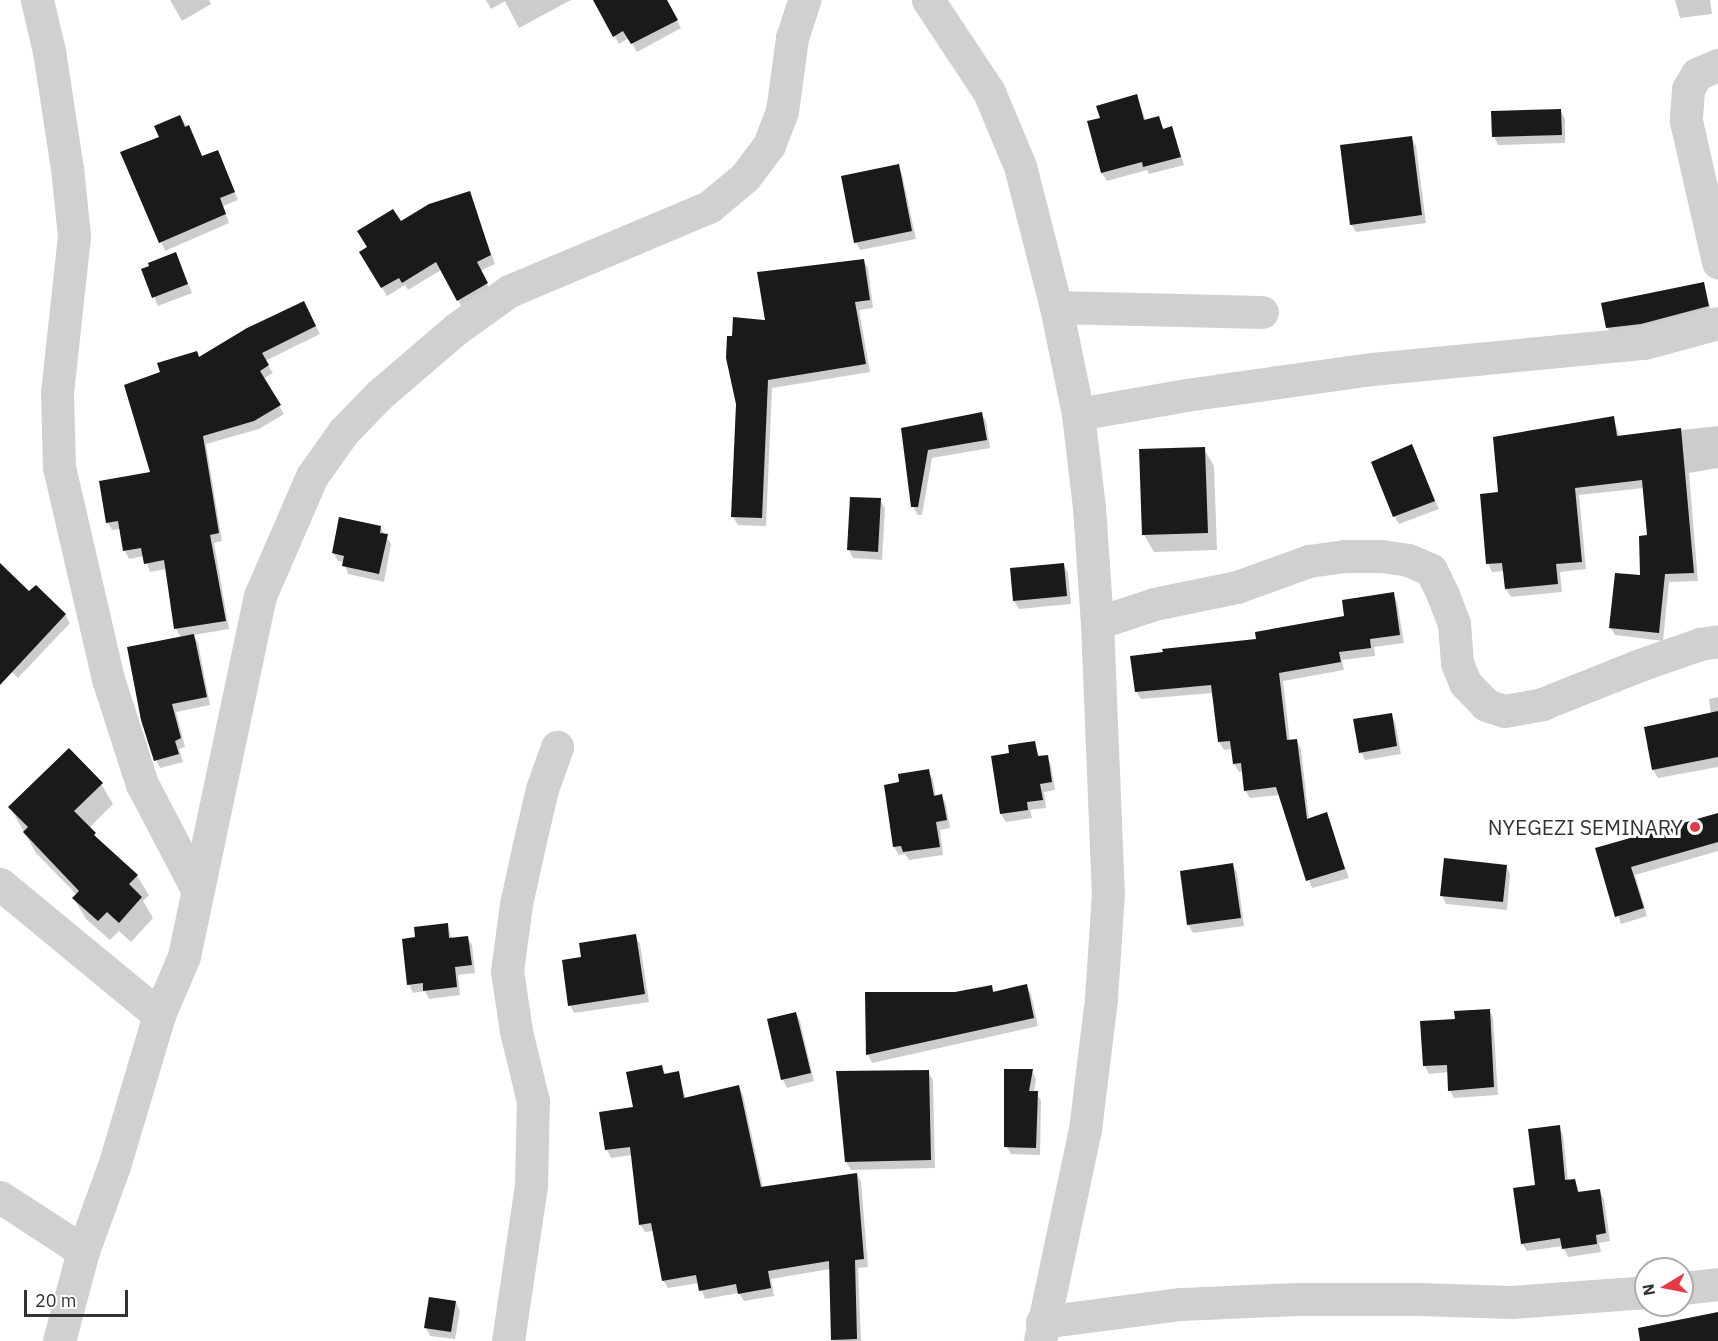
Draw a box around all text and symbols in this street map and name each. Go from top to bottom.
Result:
place label: NYEGEZI SEMINARY [1488,814,1683,840]
marker: NYEGEZI SEMINARY [1688,820,1702,834]
north arrow [1634,1257,1694,1317]
scale bar [27,1278,130,1316]
text: N [1637,1282,1659,1297]
text: 20 m [35,1289,77,1312]

